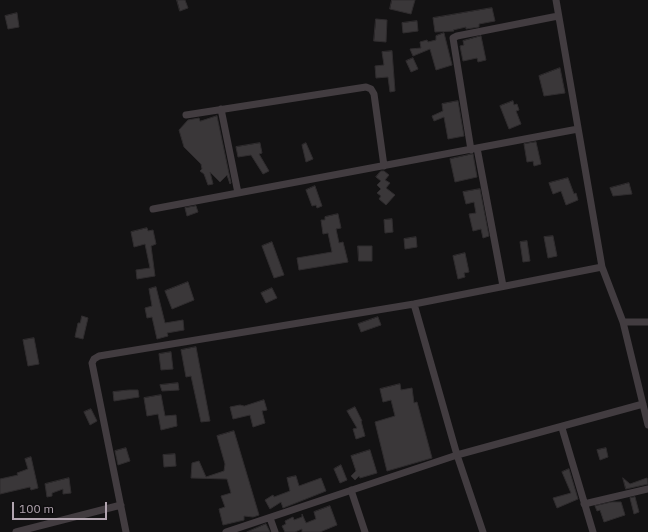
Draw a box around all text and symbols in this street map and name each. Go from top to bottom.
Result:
scale bar [14,494,109,520]
text: 100 m [19,501,54,516]

